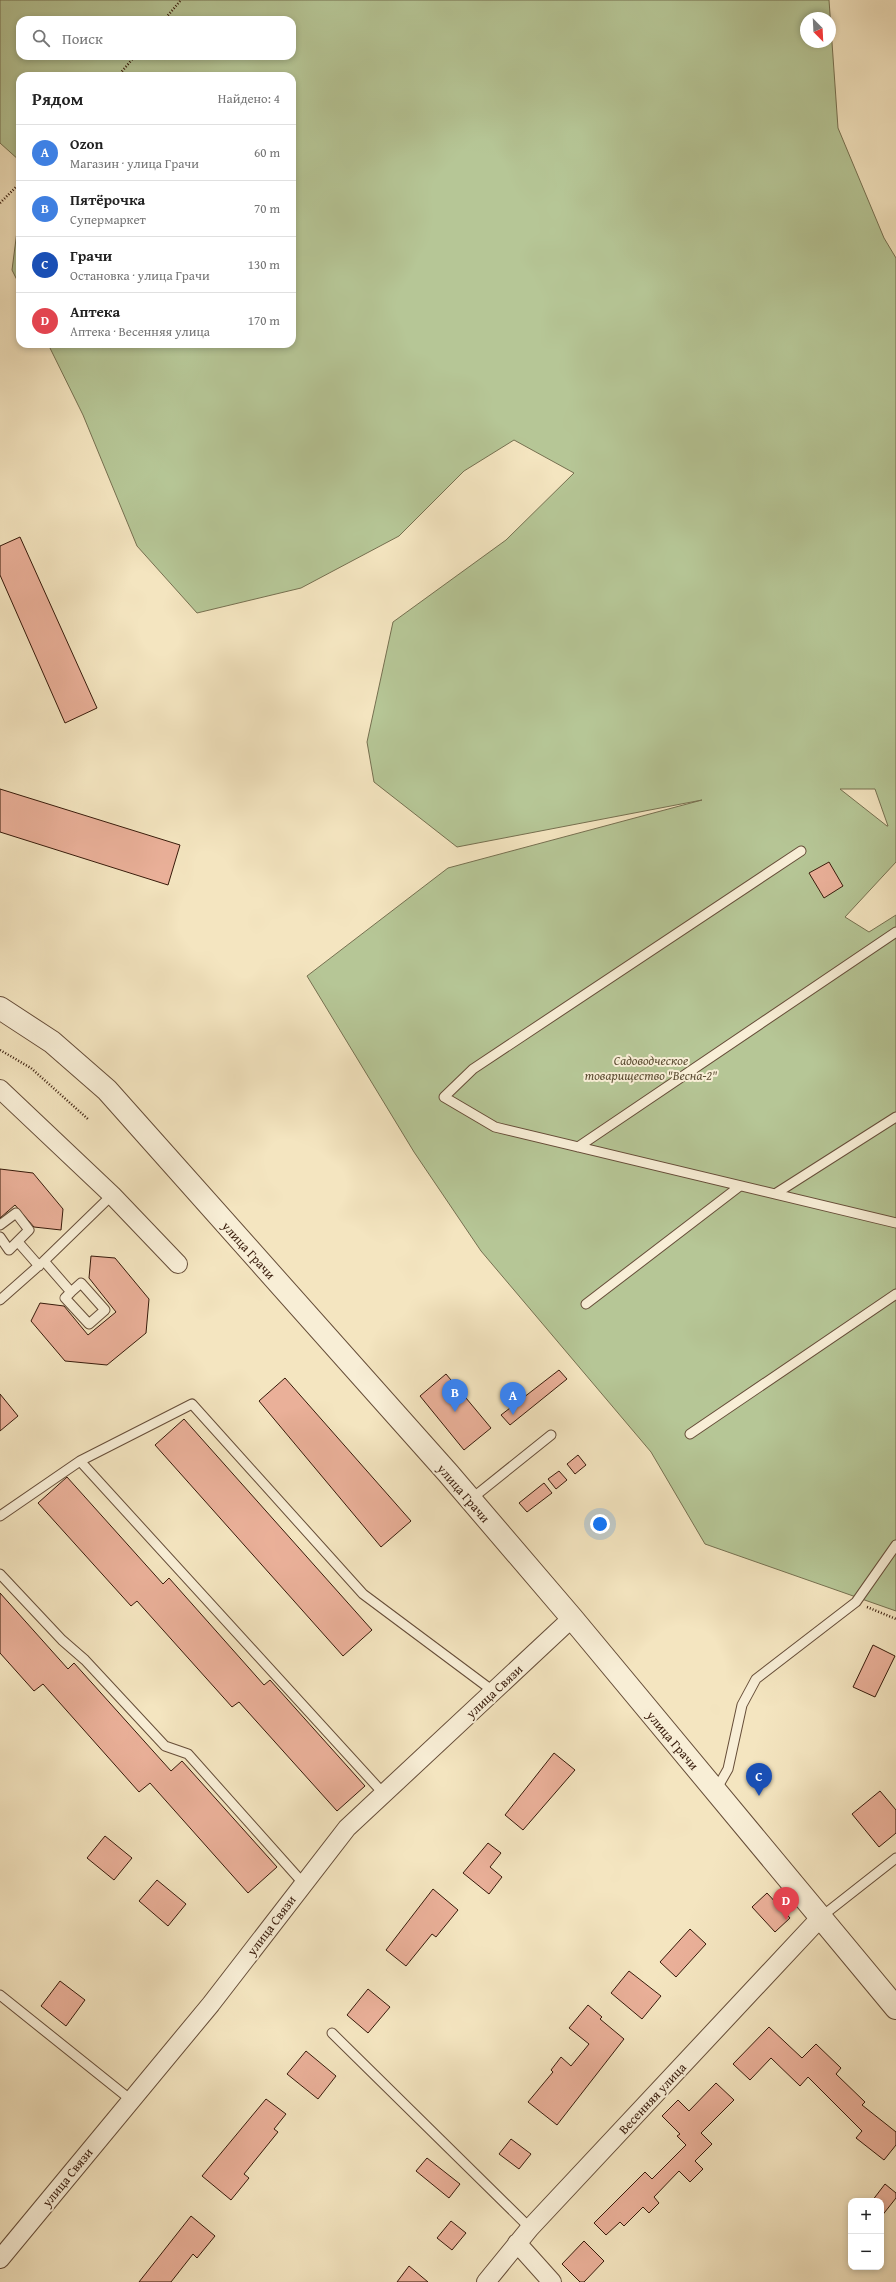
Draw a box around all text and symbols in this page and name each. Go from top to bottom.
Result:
north arrow [800,12,836,48]
search box [16,16,296,60]
icon: search [30,27,52,49]
text: Поиск [62,28,103,49]
text: Рядом [32,86,83,111]
text: Найдено: 4 [218,89,280,108]
text: Ozon [70,133,103,154]
text: A [41,143,49,162]
text: 60 m [254,143,280,162]
text: Магазин · улица Грачи [70,154,199,173]
text: Пятёрочка [70,189,145,210]
text: B [41,199,49,218]
text: 70 m [254,199,280,218]
text: Супермаркет [70,210,146,229]
text: Грачи [70,245,112,266]
text: C [41,255,49,274]
text: 130 m [248,255,280,274]
text: Остановка · улица Грачи [70,266,210,285]
text: Аптека [70,301,120,322]
text: D [41,311,49,330]
text: 170 m [248,311,280,330]
text: Аптека · Весенняя улица [70,322,210,341]
park label: Садоводческое товарищество "Весна-2" [585,1051,717,1085]
street label: улица Грачи [217,1216,280,1284]
pin: B [442,1379,468,1412]
pin: A [500,1382,526,1415]
street label: улица Грачи [432,1459,495,1527]
your location [590,1514,610,1534]
street label: улица Связи [461,1660,527,1723]
street label: улица Грачи [642,1706,703,1774]
pin: C [746,1763,772,1796]
pin: D [773,1887,799,1920]
street label: улица Связи [242,1891,301,1960]
street label: Весенняя улица [614,2058,691,2138]
street label: улица Связи [37,2143,97,2212]
map controls [848,2198,884,2270]
button: + [848,2198,884,2234]
button: − [848,2234,884,2270]

